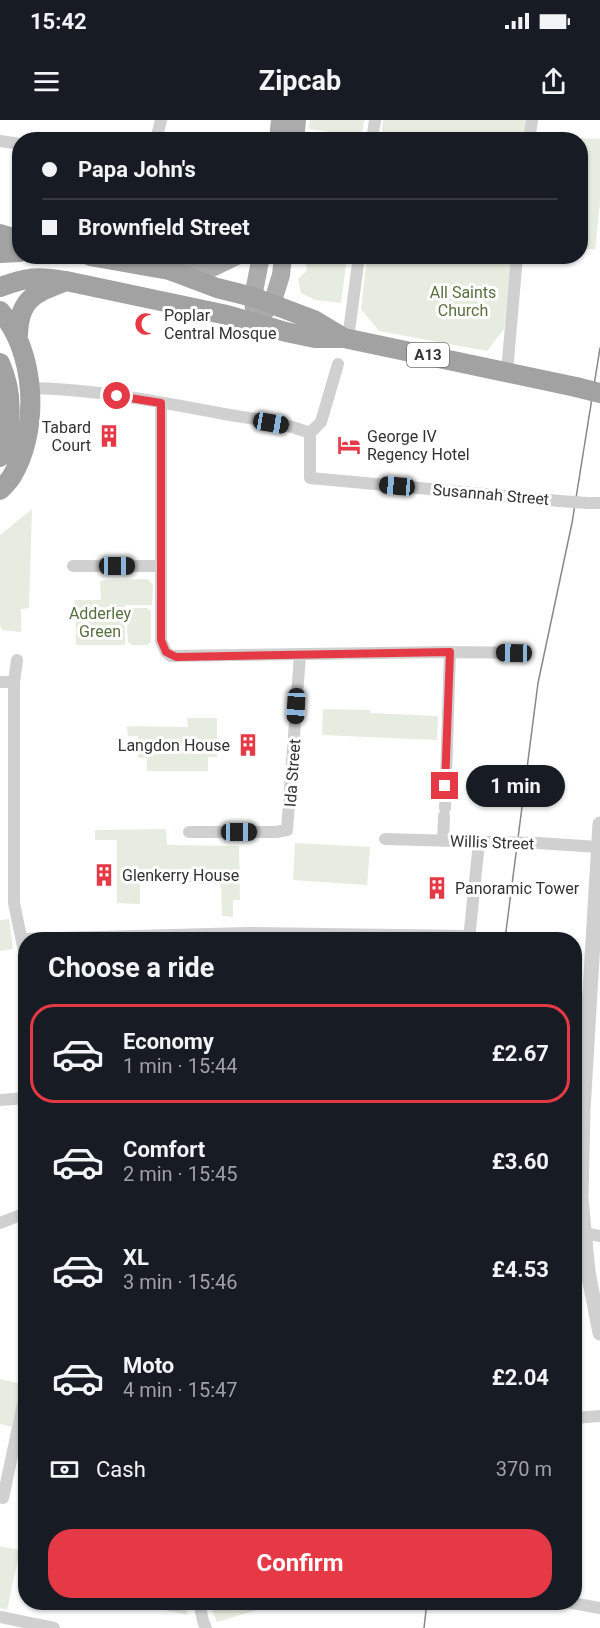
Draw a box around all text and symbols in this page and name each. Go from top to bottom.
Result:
text: 15:42 [30,9,87,34]
icon: menu [30,65,63,98]
text: Zipcab [259,65,341,97]
icon: share [537,65,570,98]
text: Papa John's [78,157,196,182]
text: Brownfield Street [78,215,250,240]
park label: All Saints Church [430,283,496,320]
place label: Poplar Central Mosque [164,306,276,343]
mosque icon: Poplar Central Mosque [133,311,159,337]
road number: A13 [407,343,449,367]
route start [103,382,130,409]
car [252,411,290,435]
place label: Tabard Court [42,418,91,455]
building icon: Tabard Court [96,423,122,449]
place label: George IV Regency Hotel [367,427,470,464]
hotel icon: George IV Regency Hotel [336,432,362,458]
car [378,475,416,497]
street label: Susannah Street [432,480,550,509]
car [99,557,135,575]
park label: Adderley Green [69,604,132,641]
car [496,644,532,662]
car [286,688,306,724]
building icon: Langdon House [235,732,261,758]
place label: Langdon House [118,736,230,755]
street label: Ida Street [281,738,304,808]
callout: 1 min [466,765,565,807]
route end [431,772,458,799]
text: 1 min [490,774,541,798]
car [221,823,257,841]
street label: Willis Street [450,832,534,853]
building icon: Glenkerry House [91,862,117,888]
place label: Glenkerry House [122,866,239,885]
building icon: Panoramic Tower [424,875,450,901]
place label: Panoramic Tower [455,879,580,898]
text: Choose a ride [48,952,214,984]
icon: car [51,1027,105,1081]
text: Economy [123,1029,214,1054]
text: £2.67 [492,1041,549,1066]
text: 1 min · 15:44 [123,1054,238,1078]
icon: car [51,1135,105,1189]
text: Comfort [123,1137,205,1162]
text: £3.60 [492,1149,549,1174]
text: 2 min · 15:45 [123,1162,238,1186]
icon: car [51,1243,105,1297]
text: XL [123,1245,149,1270]
text: £4.53 [492,1257,549,1282]
text: 3 min · 15:46 [123,1270,238,1294]
icon: car [51,1351,105,1405]
text: Moto [123,1353,174,1378]
text: £2.04 [492,1365,549,1390]
text: 4 min · 15:47 [123,1378,238,1402]
icon: cash [48,1453,81,1486]
text: Cash [96,1457,146,1482]
text: 370 m [496,1457,552,1481]
button: Confirm [48,1529,552,1598]

